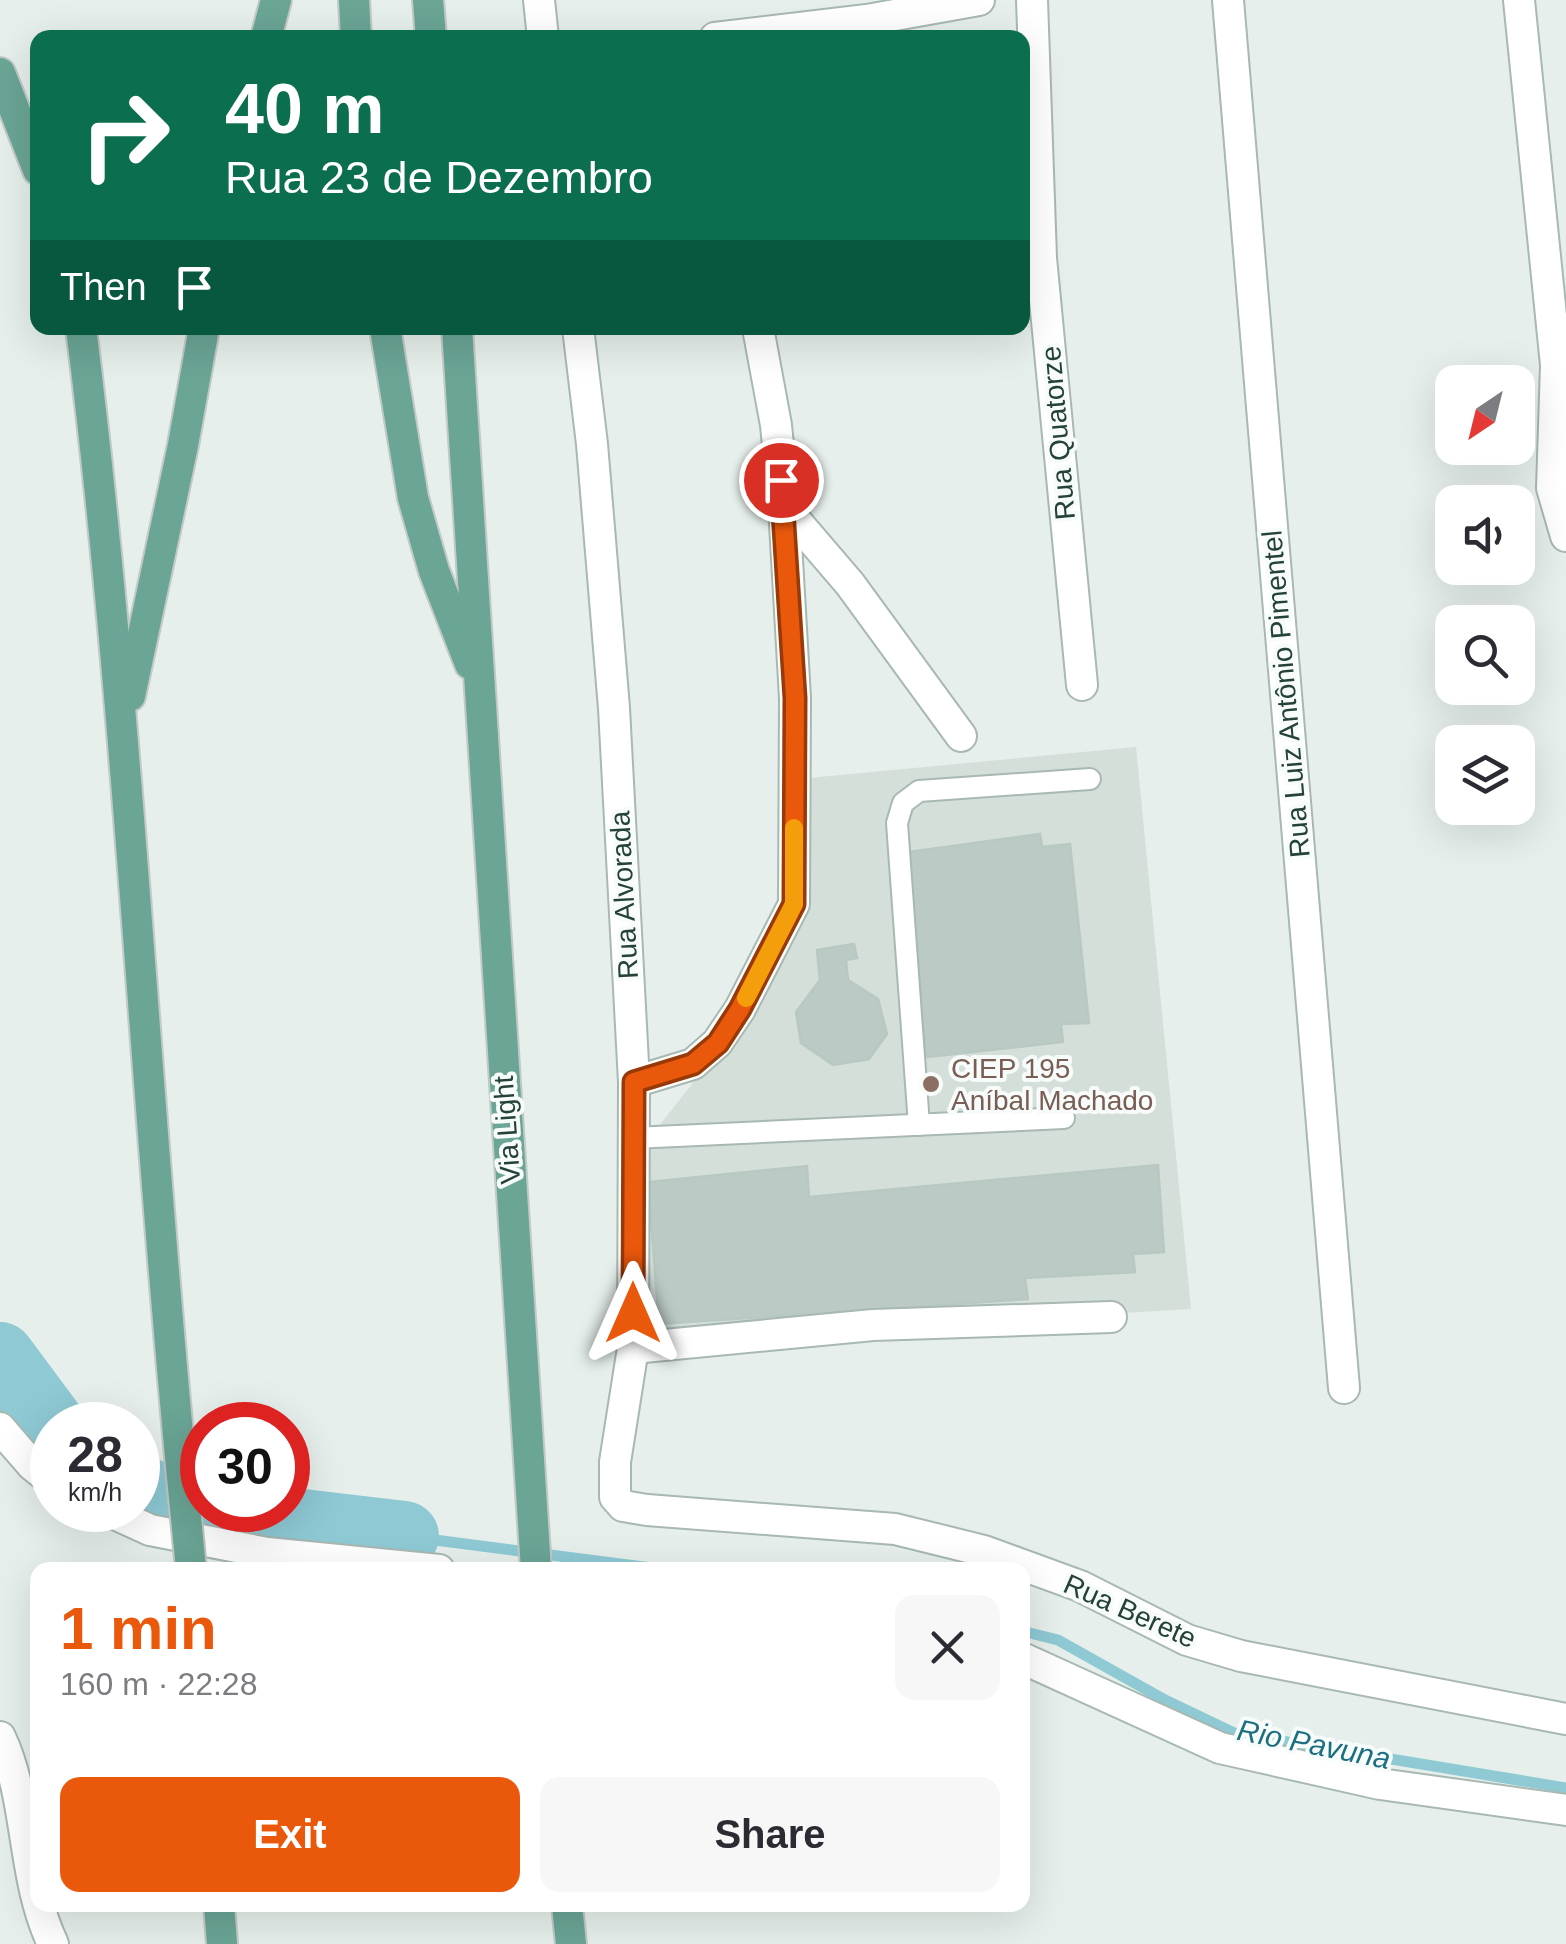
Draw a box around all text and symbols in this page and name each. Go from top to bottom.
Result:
icon: right [60,70,190,200]
text: 40 m [225,70,385,148]
text: Rua 23 de Dezembro [225,152,653,203]
icon: arrive [167,260,222,315]
text: Then [60,266,147,308]
street label: Rua Quatorze [1035,345,1081,521]
north arrow [1435,365,1535,465]
map controls [1435,365,1535,825]
pin [739,438,824,523]
icon: arrive [754,453,809,508]
button: sound [1435,485,1535,585]
street label: Rua Luiz Antônio Pimentel [1256,529,1316,859]
button: search [1435,605,1535,705]
button: layers [1435,725,1535,825]
street label: Rua Alvorada [604,810,644,980]
place label: CIEP 195 Aníbal Machado [951,1053,1153,1116]
marker: CIEP 195 Aníbal Machado [920,1073,942,1095]
street label: Via Light [488,1075,526,1185]
position arrow [581,1261,685,1365]
speed limit sign: 30 [180,1402,310,1532]
text: 28 [67,1427,123,1483]
text: km/h [68,1478,122,1506]
street label: Rua Berete [1059,1568,1201,1654]
text: 1 min [60,1595,217,1662]
button: close [895,1595,1000,1700]
text: 160 m · 22:28 [60,1666,257,1702]
water label: Rio Pavuna [1235,1713,1393,1775]
button: Exit [60,1777,520,1892]
button: Share [540,1777,1000,1892]

